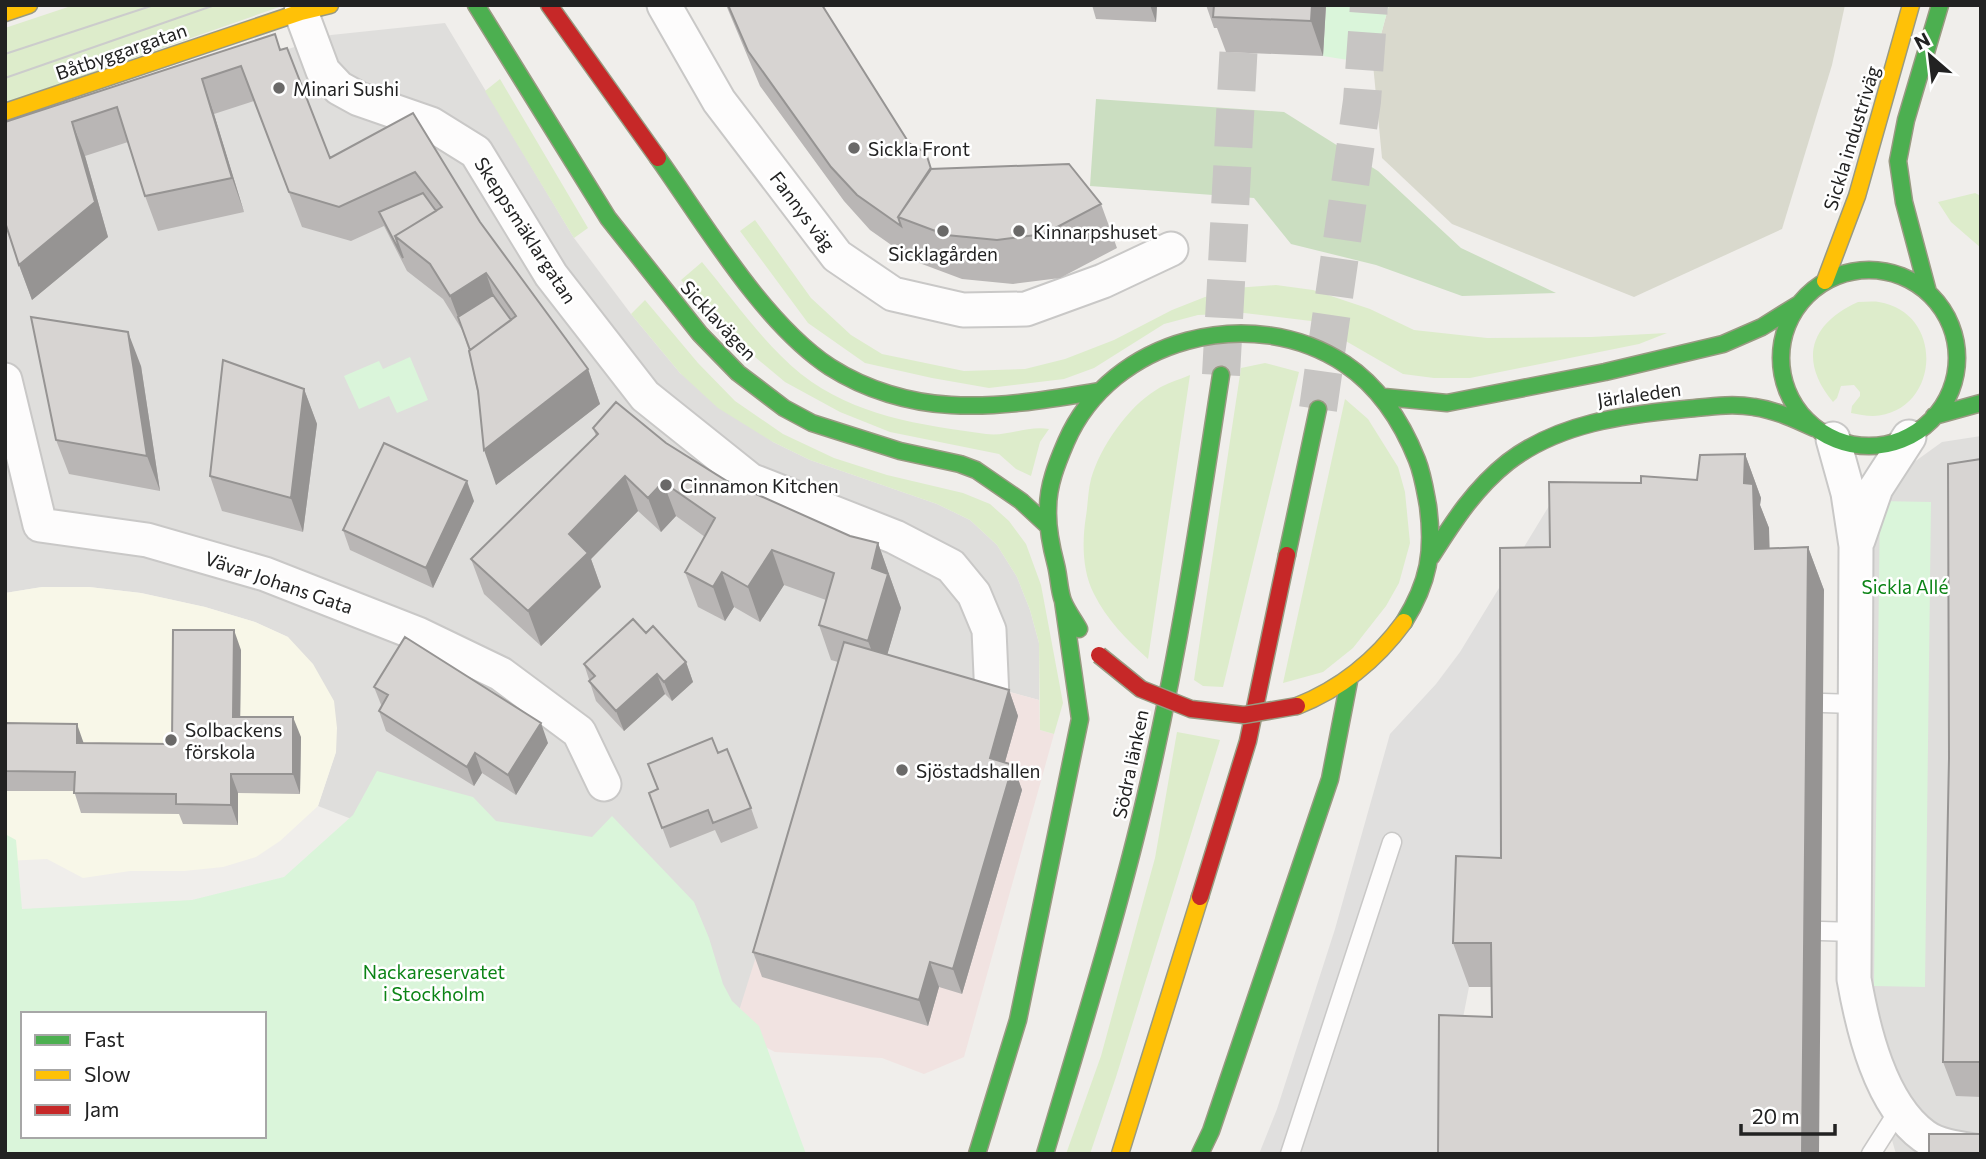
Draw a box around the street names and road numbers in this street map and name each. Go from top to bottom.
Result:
street label: Båtbyggargatan [52,18,190,84]
street label: Sickla industriväg [1818,63,1884,213]
street label: Skeppsmäklargatan [470,153,582,307]
street label: Fannys väg [766,167,840,255]
street label: Sicklavägen [676,275,762,365]
street label: Järlaleden [1596,377,1682,411]
street label: Vävar Johans Gata [202,546,356,618]
street label: Södra länken [1107,707,1153,821]

